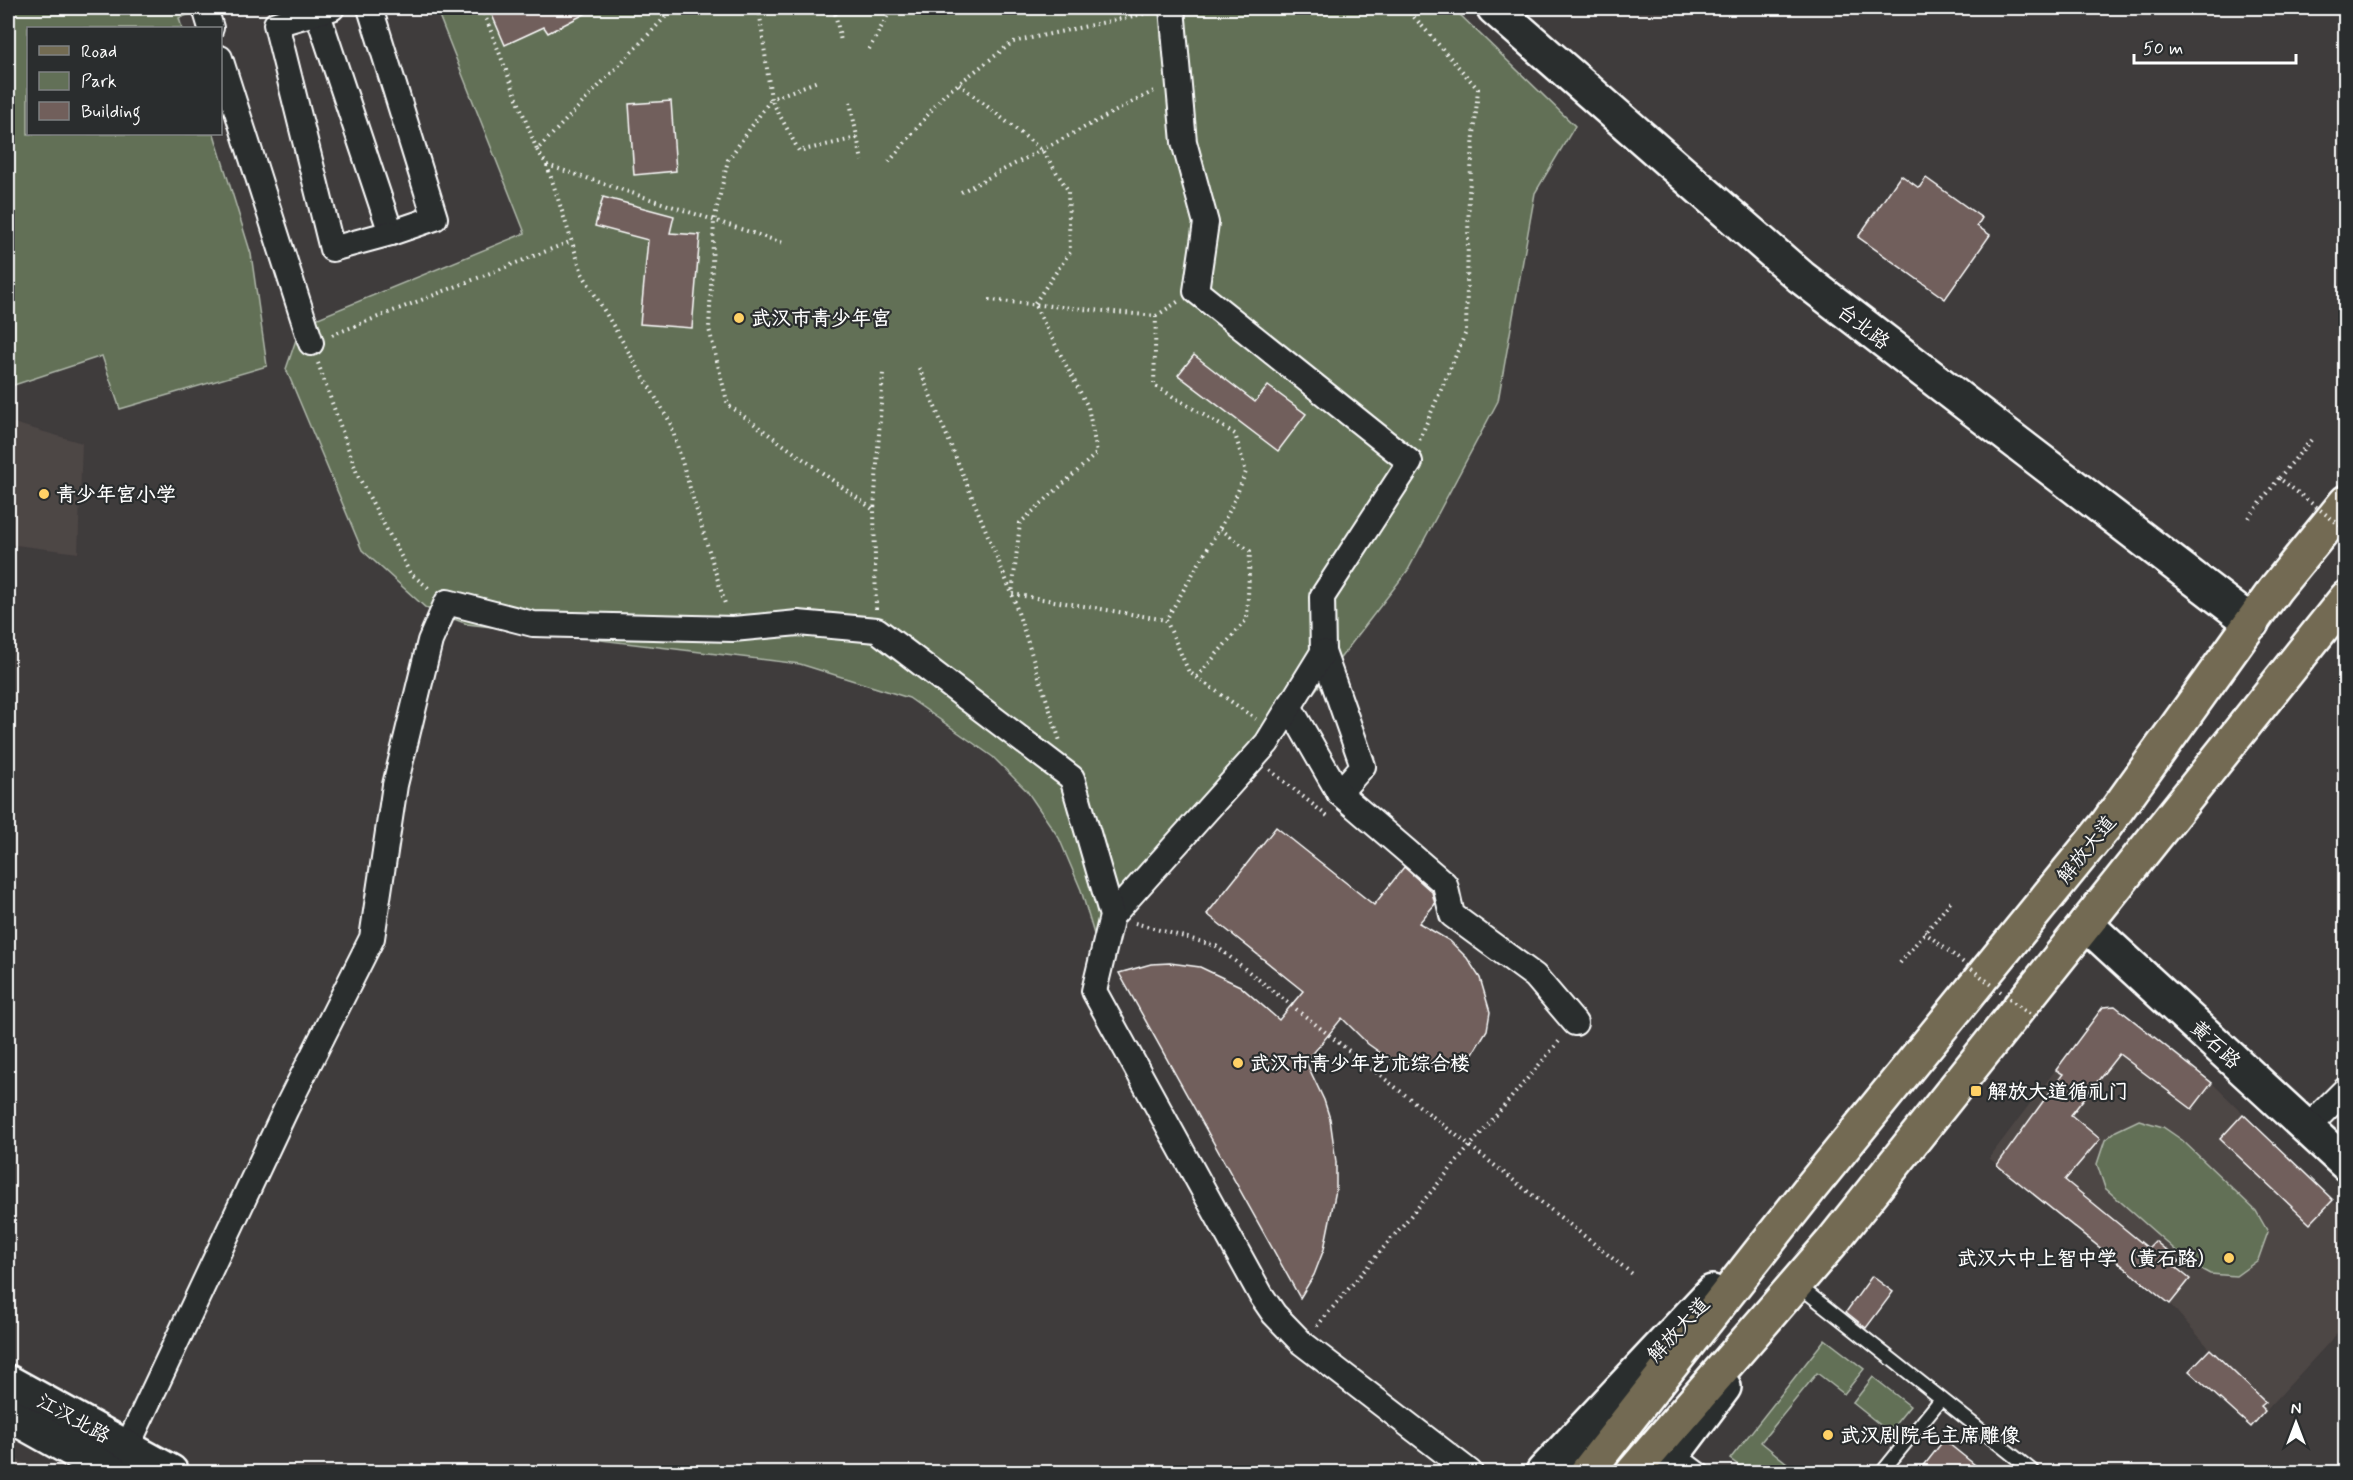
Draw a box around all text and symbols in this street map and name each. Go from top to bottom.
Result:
legend [27,27,222,135]
scale bar [2134,27,2296,65]
text: 50 m [2143,37,2183,61]
text: Road [81,40,117,64]
text: Park [81,70,117,94]
text: Building [81,100,141,126]
street label: 台北路 [1831,298,1896,357]
place label: 武汉市青少年宫 [751,306,891,333]
marker: 武汉市青少年宫 [732,311,746,325]
place label: 青少年宫小学 [56,482,176,509]
marker: 青少年宫小学 [37,487,51,501]
street label: 解放大道 [2052,810,2123,890]
street label: 黄石路 [2184,1015,2247,1076]
place label: 武汉市青少年艺术综合楼 [1250,1051,1470,1078]
marker: 武汉市青少年艺术综合楼 [1231,1056,1245,1070]
place label: 解放大道循礼门 [1988,1079,2128,1106]
marker: 解放大道循礼门 [1969,1084,1983,1098]
place label: 武汉六中上智中学（黄石路） [1957,1246,2217,1273]
marker: 武汉六中上智中学（黄石路） [2222,1251,2236,1265]
street label: 解放大道 [1642,1292,1716,1368]
street label: 江汉北路 [32,1388,116,1451]
north arrow [2266,1393,2326,1453]
text: N [2291,1399,2301,1420]
place label: 武汉剧院毛主席雕像 [1840,1423,2020,1450]
marker: 武汉剧院毛主席雕像 [1821,1428,1835,1442]

